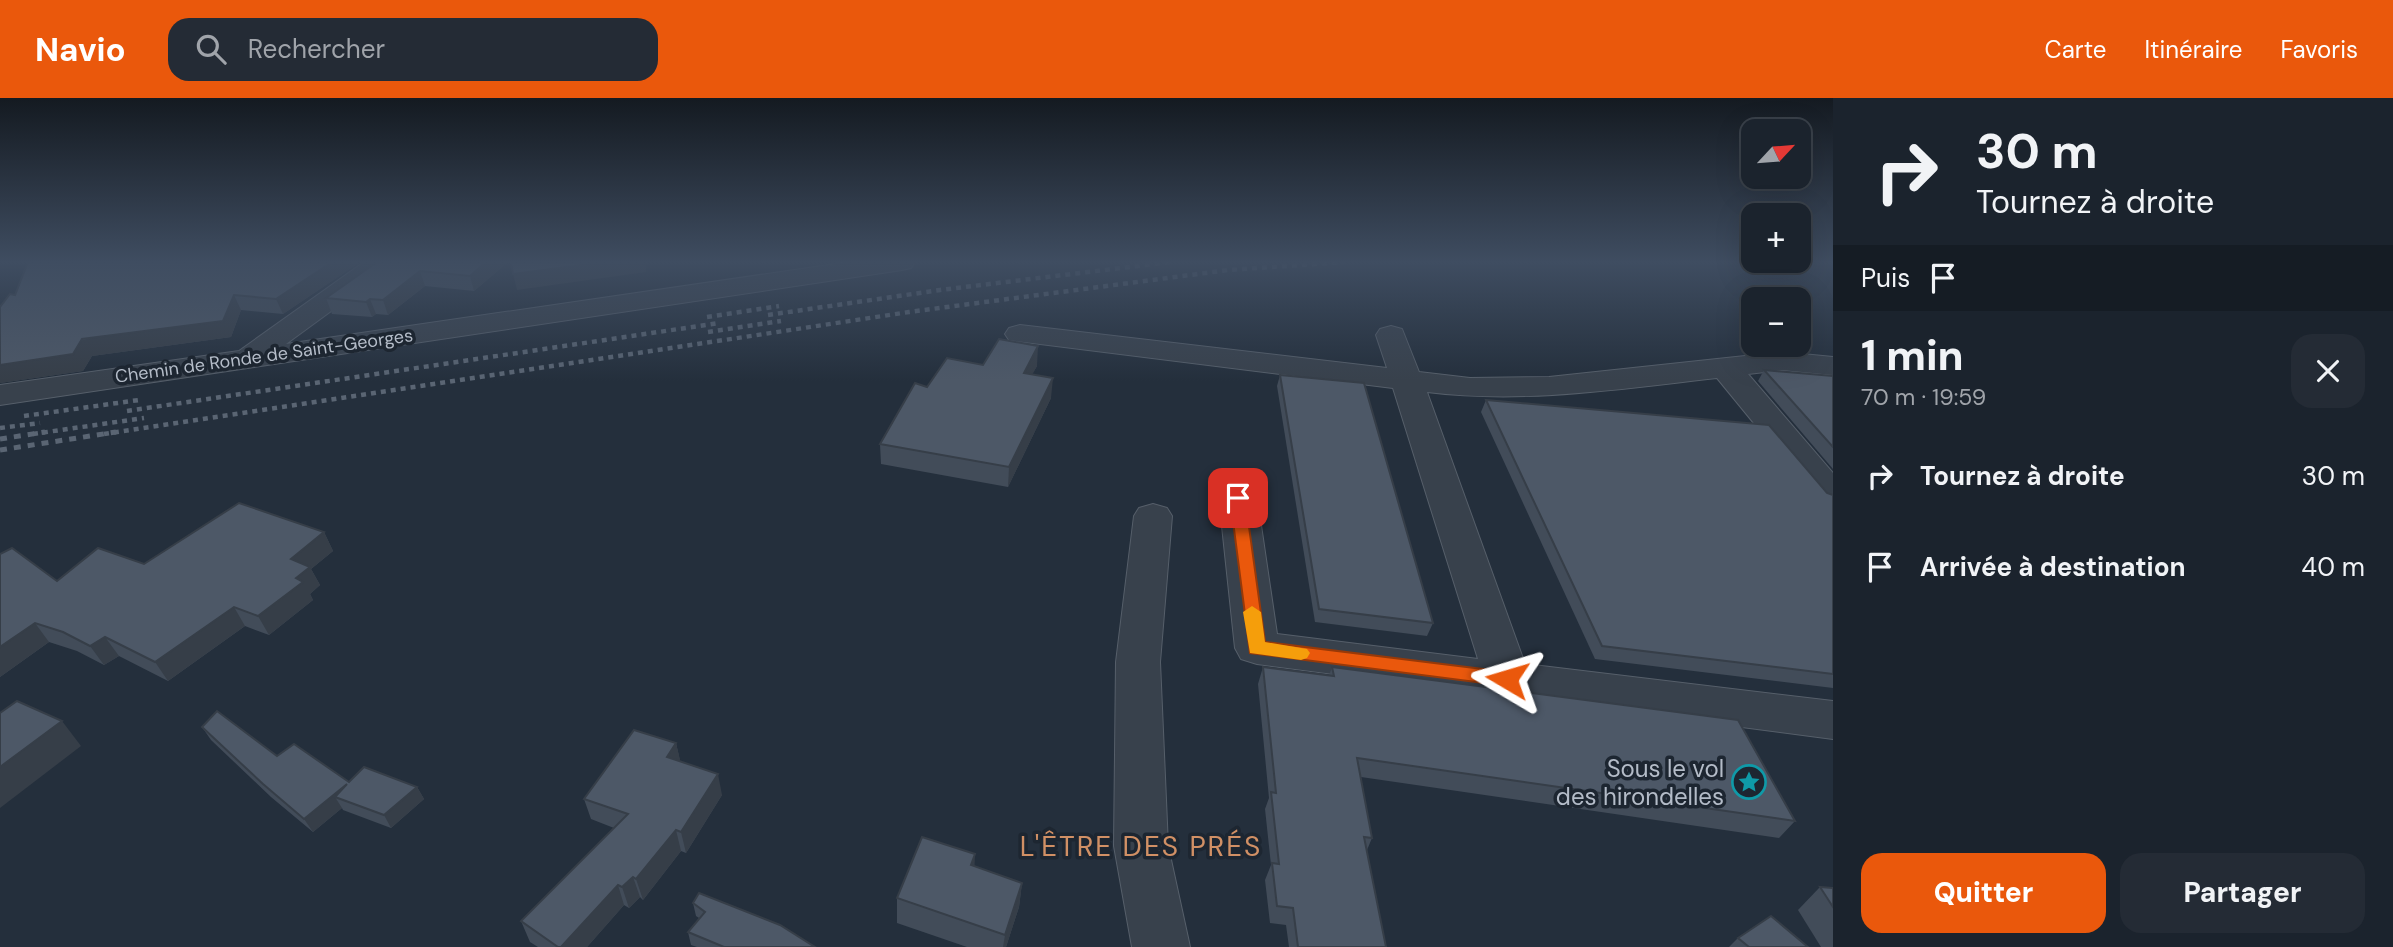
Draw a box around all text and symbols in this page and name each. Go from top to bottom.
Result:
search box [168,18,658,81]
text: Navio [35,28,126,71]
icon: search [192,30,230,68]
text: Rechercher [248,32,385,66]
text: Carte [2045,34,2106,65]
text: Itinéraire [2144,34,2242,65]
text: Favoris [2280,34,2358,65]
north arrow [1741,119,1811,189]
map controls [1741,119,1811,357]
text: 30 m [1976,119,2098,183]
icon: right [1861,126,1952,217]
text: Tournez à droite [1976,181,2214,223]
button: + [1741,203,1811,273]
icon: arrive [1924,259,1962,297]
text: Puis [1861,261,1910,295]
button: − [1741,287,1811,357]
street label: Chemin de Ronde de Saint-Georges [113,323,415,389]
text: 1 min [1861,328,1964,383]
button: close [2291,334,2365,408]
text: 70 m · 19:59 [1861,382,1986,412]
icon: right [1861,457,1899,495]
text: Tournez à droite [1920,459,2125,493]
text: 30 m [2302,459,2365,493]
pin [1208,468,1268,528]
icon: arrive [1219,479,1257,517]
icon: arrive [1861,548,1899,586]
text: Arrivée à destination [1920,550,2186,584]
text: 40 m [2301,550,2365,584]
position arrow [1470,642,1544,716]
place label: Sous le vol des hirondelles [1556,753,1724,812]
place icon: Sous le vol des hirondelles [1730,763,1768,801]
district label: L'ÊTRE DES PRÉS [1020,828,1262,865]
button: Quitter [1861,853,2106,933]
button: Partager [2120,853,2365,933]

